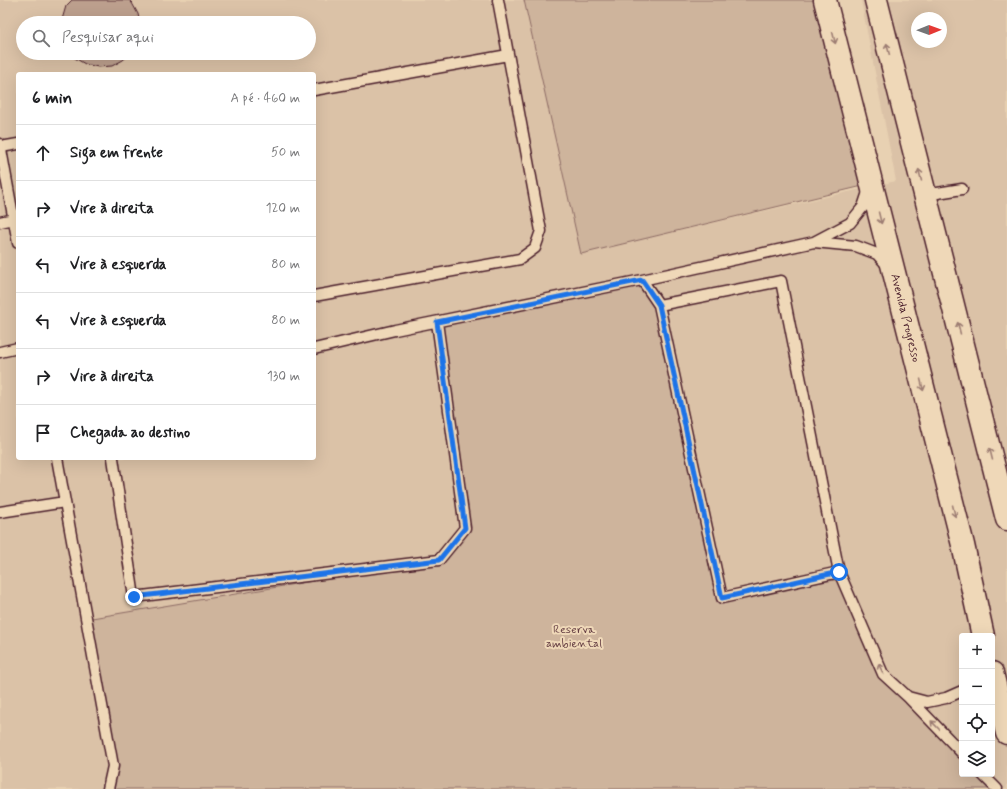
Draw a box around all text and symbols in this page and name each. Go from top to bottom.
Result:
north arrow [911,12,947,48]
search box [16,16,316,60]
icon: search [30,27,52,49]
text: Pesquisar aqui [62,28,154,48]
one-way arrow [831,31,839,44]
one-way arrow [884,42,891,55]
text: 6 min [32,87,72,109]
text: A pé · 460 m [231,90,300,107]
icon: ahead [32,142,54,164]
text: Siga em frente [70,143,163,163]
text: 50 m [271,144,300,161]
one-way arrow [916,168,923,181]
icon: right [32,198,54,220]
text: Vire à direita [70,199,154,219]
text: 120 m [266,200,300,217]
one-way arrow [877,211,884,224]
icon: left [32,254,54,276]
text: Vire à esquerda [70,255,166,275]
text: 80 m [271,256,300,273]
street label: Avenida Progresso [886,272,924,364]
icon: left [32,310,54,332]
text: Vire à esquerda [70,311,166,331]
text: 80 m [271,312,300,329]
one-way arrow [954,321,962,334]
icon: right [32,366,54,388]
text: Vire à direita [70,367,154,387]
text: 130 m [267,368,300,385]
one-way arrow [919,378,927,391]
icon: arrive [32,422,54,444]
text: Chegada ao destino [70,423,190,443]
one-way arrow [986,448,994,461]
one-way arrow [951,504,959,517]
route start [830,563,848,581]
route end [125,588,143,606]
park label: Reserva ambiental [546,622,602,652]
map controls [959,633,995,777]
button: + [959,633,995,669]
one-way arrow [877,664,884,676]
button: − [959,669,995,705]
button: locate [959,705,995,741]
one-way arrow [930,720,940,730]
button: layers [959,741,995,777]

